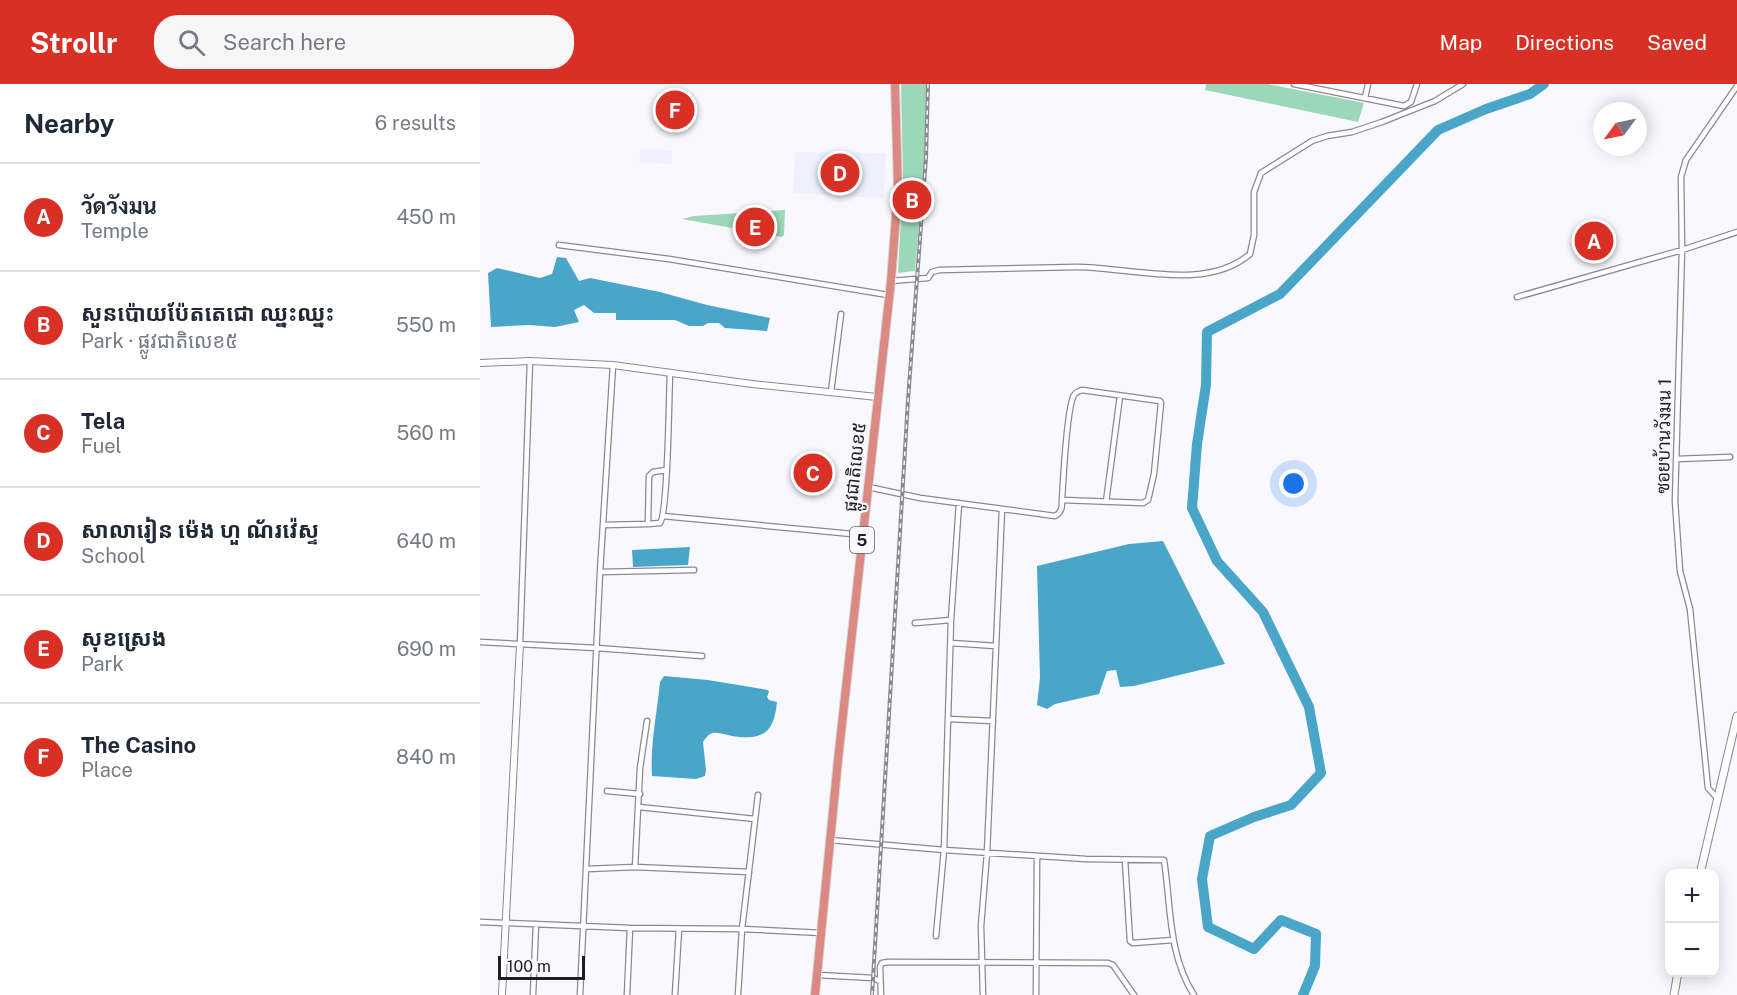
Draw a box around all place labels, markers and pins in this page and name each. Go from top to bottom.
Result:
pin: F [656,87,694,132]
pin: D [820,150,860,196]
pin: B [892,178,932,222]
pin: E [736,204,774,250]
pin: A [1574,218,1614,264]
pin: C [794,450,832,496]

